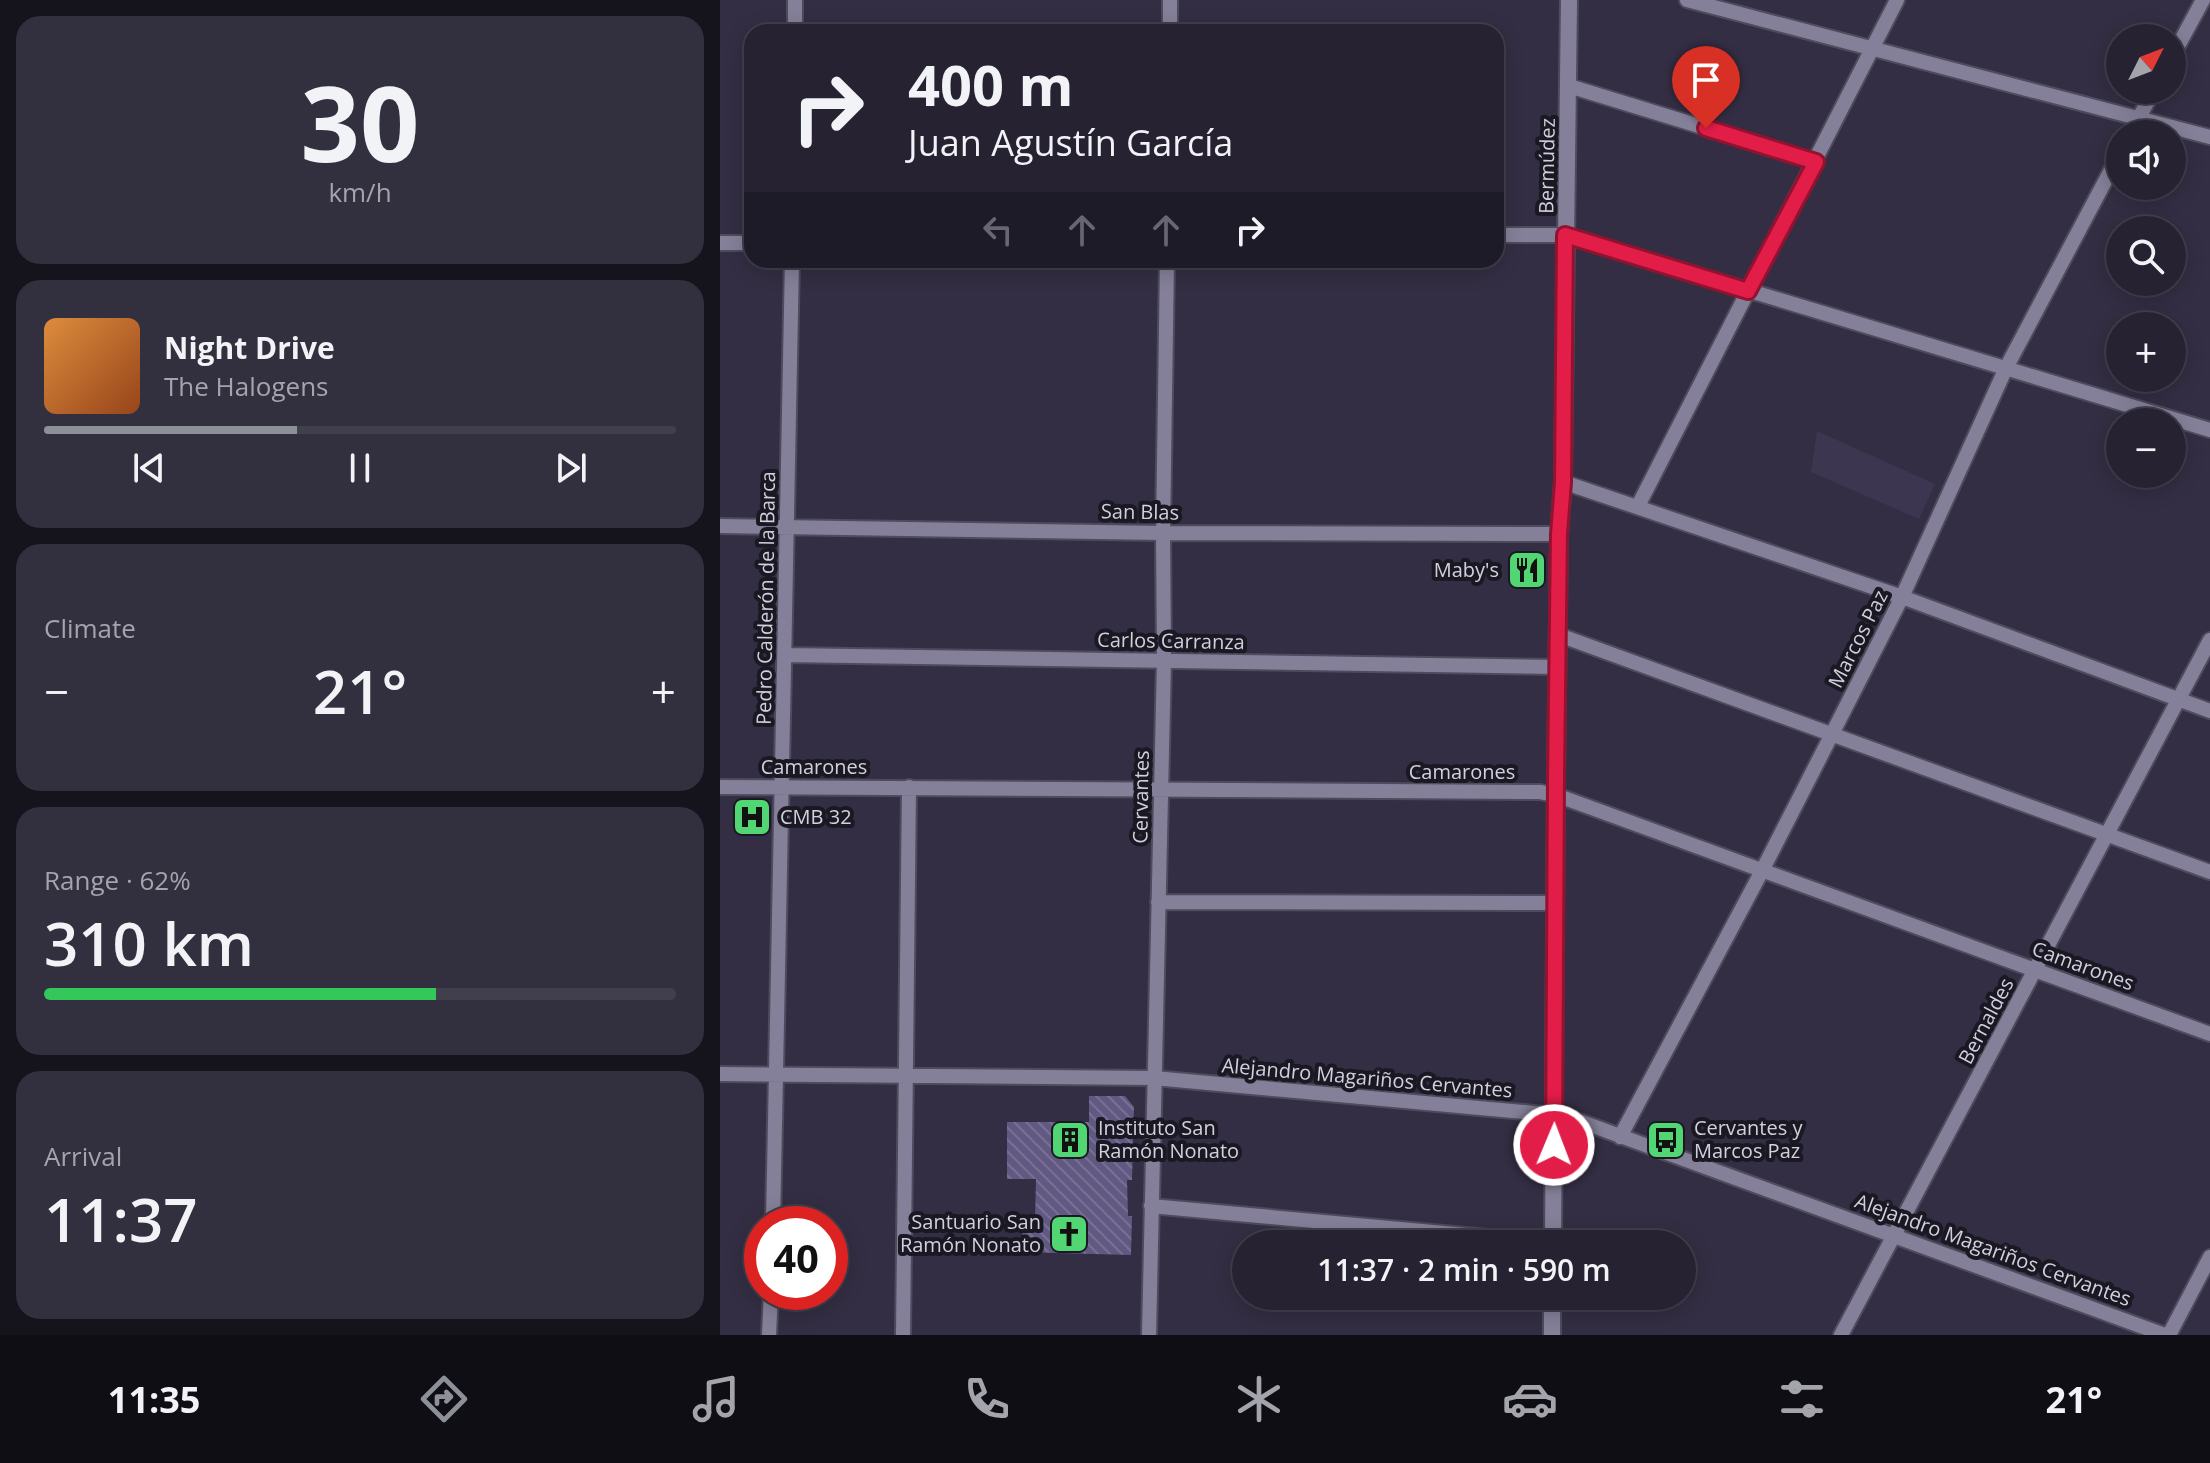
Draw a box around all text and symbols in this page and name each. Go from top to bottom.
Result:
north arrow [2106,24,2186,104]
map controls [2106,24,2186,488]
text: 400 m [908,46,1074,122]
pin [1672,46,1740,128]
text: 30 [301,51,419,192]
icon: right [776,56,880,160]
icon: arrive [1684,58,1728,102]
text: Juan Agustín García [908,118,1233,167]
street label: Bermúdez [1532,118,1561,214]
button: sound [2106,120,2186,200]
text: km/h [328,174,392,210]
icon: left [976,208,1020,252]
icon: ahead [1060,208,1104,252]
icon: ahead [1144,208,1188,252]
icon: right [1228,208,1272,252]
button: search [2106,216,2186,296]
button: + [2106,312,2186,392]
text: Night Drive [164,327,335,368]
text: The Halogens [164,368,329,404]
button: − [2106,408,2186,488]
icon: previous [127,446,171,490]
icon: pause [338,446,382,490]
icon: next [549,446,593,490]
street label: Pedro Calderón de la Barca [750,471,781,725]
street label: San Blas [1101,497,1179,526]
restaurant icon: Maby's [1506,549,1548,591]
place label: Maby's [1434,556,1499,583]
street label: Marcos Paz [1821,585,1894,692]
text: Climate [44,610,136,646]
street label: Carlos Carranza [1097,626,1245,655]
text: 21° [313,650,407,732]
text: − [44,661,69,721]
text: + [651,661,676,721]
street label: Cervantes [1126,750,1155,844]
street label: Camarones [761,753,867,780]
street label: Camarones [1409,758,1515,785]
hospital icon: CMB 32 [731,796,773,838]
place label: CMB 32 [780,803,852,830]
text: Range · 62% [44,862,191,898]
text: 310 km [44,902,254,984]
street label: Camarones [2028,935,2138,996]
street label: Bernaldes [1952,973,2019,1068]
street label: Alejandro Magariños Cervantes [1221,1051,1513,1104]
position arrow [1512,1103,1596,1187]
place label: Instituto San Ramón Nonato [1098,1114,1239,1164]
place label: Cervantes y Marcos Paz [1694,1114,1803,1164]
building icon: Instituto San Ramón Nonato [1049,1119,1091,1161]
bus stop icon: Cervantes y Marcos Paz [1645,1119,1687,1161]
text: Arrival [44,1138,122,1174]
text: 11:37 [44,1178,198,1260]
street label: Alejandro Magariños Cervantes [1852,1187,2135,1312]
speed limit sign: 40 [744,1206,848,1310]
place label: Santuario San Ramón Nonato [900,1208,1041,1258]
church icon: Santuario San Ramón Nonato [1048,1213,1090,1255]
text: 11:37 · 2 min · 590 m [1317,1249,1611,1290]
icon: directions [416,1371,472,1427]
icon: music [688,1371,744,1427]
icon: phone [959,1371,1015,1427]
icon: climate [1231,1371,1287,1427]
icon: car [1502,1371,1558,1427]
icon: filters [1774,1371,1830,1427]
text: 11:35 [108,1375,200,1424]
text: 21° [2046,1375,2102,1424]

